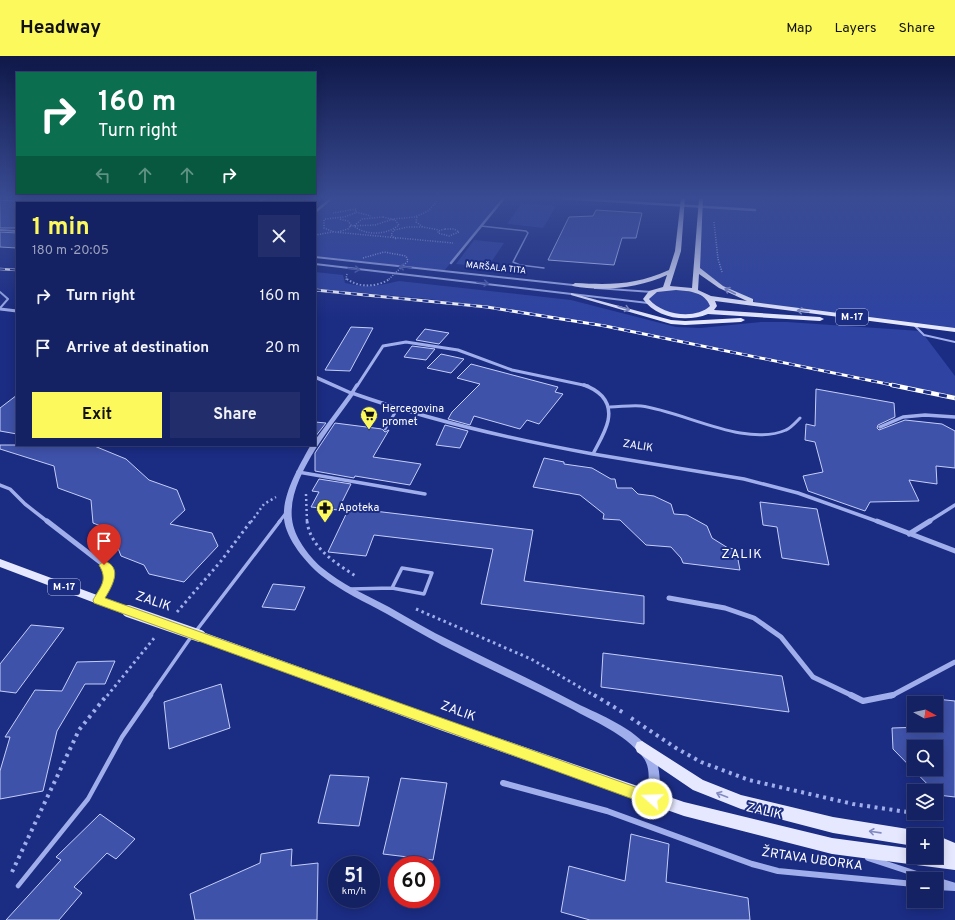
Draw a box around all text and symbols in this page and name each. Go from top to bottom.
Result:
text: Headway [20,16,101,40]
text: Map [786,20,812,37]
text: Layers [834,20,876,37]
text: Share [898,20,935,37]
text: 160 m [98,85,176,121]
icon: right [32,88,84,140]
text: Turn right [98,120,178,143]
icon: left [92,164,114,186]
icon: ahead [134,164,156,186]
icon: ahead [176,164,198,186]
icon: right [218,164,240,186]
text: 1 min [32,213,90,243]
button: close [258,215,300,257]
text: 180 m · 20:05 [32,243,109,259]
street label: MARŠALA TITA [465,258,527,277]
one-way arrow [399,263,412,271]
one-way arrow [347,265,360,272]
one-way arrow [476,280,489,287]
icon: right [32,285,54,307]
text: Turn right [66,287,135,306]
text: 160 m [260,287,300,306]
one-way arrow [724,287,736,294]
one-way arrow [617,305,630,312]
one-way arrow [797,307,810,315]
road number: M-17 [836,309,868,325]
icon: arrive [32,337,54,359]
text: Arrive at destination [66,339,209,358]
text: 20 m [265,339,300,358]
button: Exit [32,392,162,438]
button: Share [170,392,300,438]
place label: Hercegovina promet [382,402,444,429]
supermarket icon: Hercegovina promet [359,405,379,430]
street label: ZALIK [622,437,654,455]
pharmacy icon: Apoteka [315,498,335,523]
place label: Apoteka [338,501,379,515]
pin [87,524,121,565]
icon: arrive [93,530,115,552]
district label: ZALIK [721,547,763,563]
road number: M-17 [48,579,80,595]
street label: ZALIK [133,588,173,616]
north arrow [907,696,943,732]
map controls [907,696,943,908]
street label: ZALIK [438,698,478,726]
button: search [907,740,943,776]
position arrow [631,778,673,820]
button: layers [907,784,943,820]
one-way arrow [717,790,729,798]
street label: ZALIK [744,800,784,824]
one-way arrow [869,828,882,836]
button: + [907,828,943,864]
street label: ŽRTAVA UBORKA [760,843,864,875]
speed limit sign: 60 [388,856,440,908]
text: 51 [344,864,364,890]
button: − [907,872,943,908]
text: km/h [342,885,366,898]

